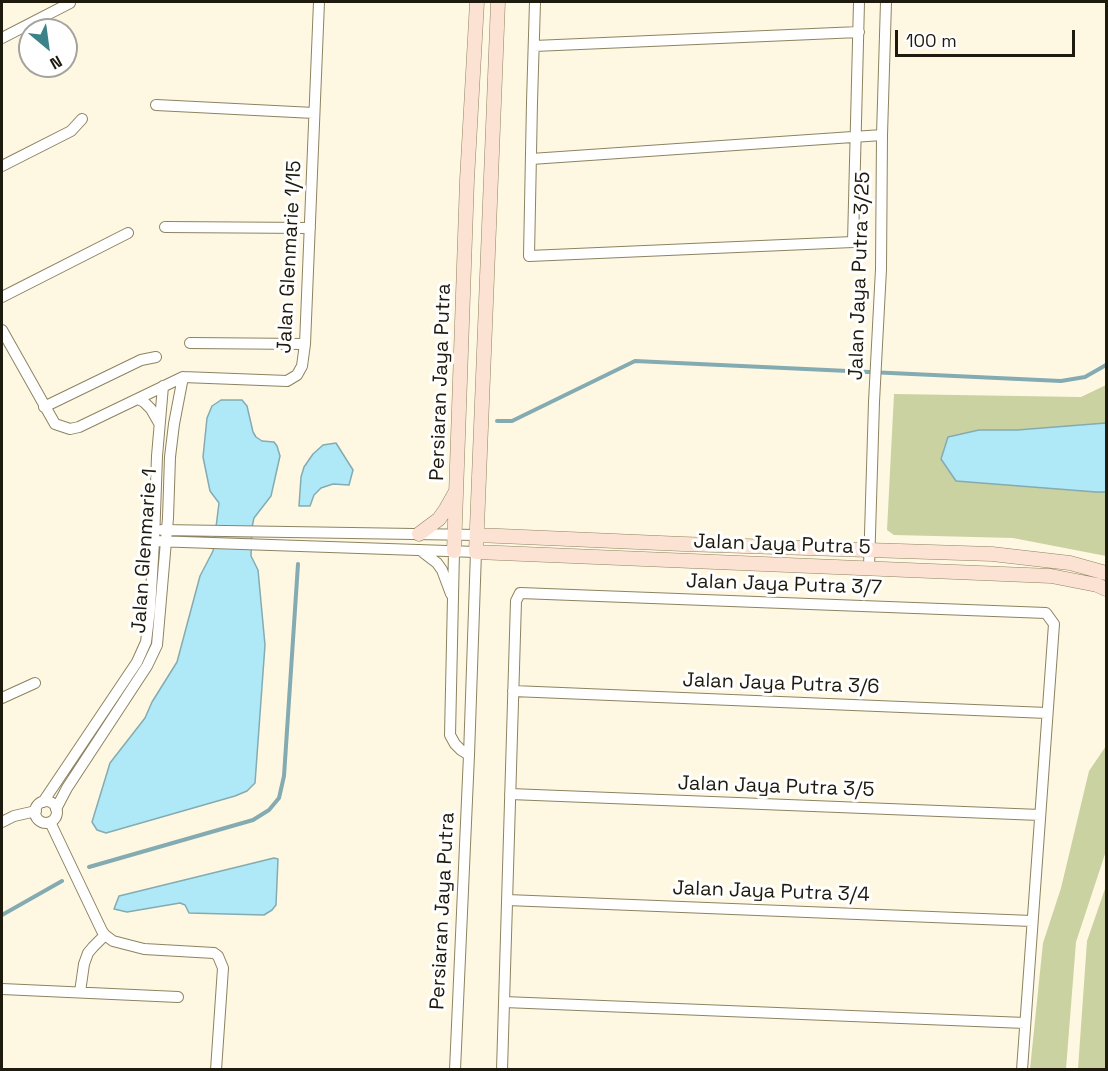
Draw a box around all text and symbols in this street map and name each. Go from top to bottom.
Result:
north arrow [18,18,78,78]
scale bar [898,18,1078,56]
text: 100 m [906,29,957,52]
text: N [46,51,66,74]
street label: Jalan Glenmarie 1/15 [273,160,307,354]
street label: Jalan Jaya Putra 3/25 [844,171,876,381]
street label: Persiaran Jaya Putra [426,283,456,481]
street label: Jalan Glenmarie 1 [127,468,163,634]
street label: Jalan Jaya Putra 5 [693,530,871,560]
street label: Jalan Jaya Putra 3/7 [686,570,882,600]
street label: Jalan Jaya Putra 3/6 [682,669,880,699]
street label: Jalan Jaya Putra 3/5 [677,772,875,802]
street label: Persiaran Jaya Putra [426,812,460,1010]
street label: Jalan Jaya Putra 3/4 [672,877,870,907]

